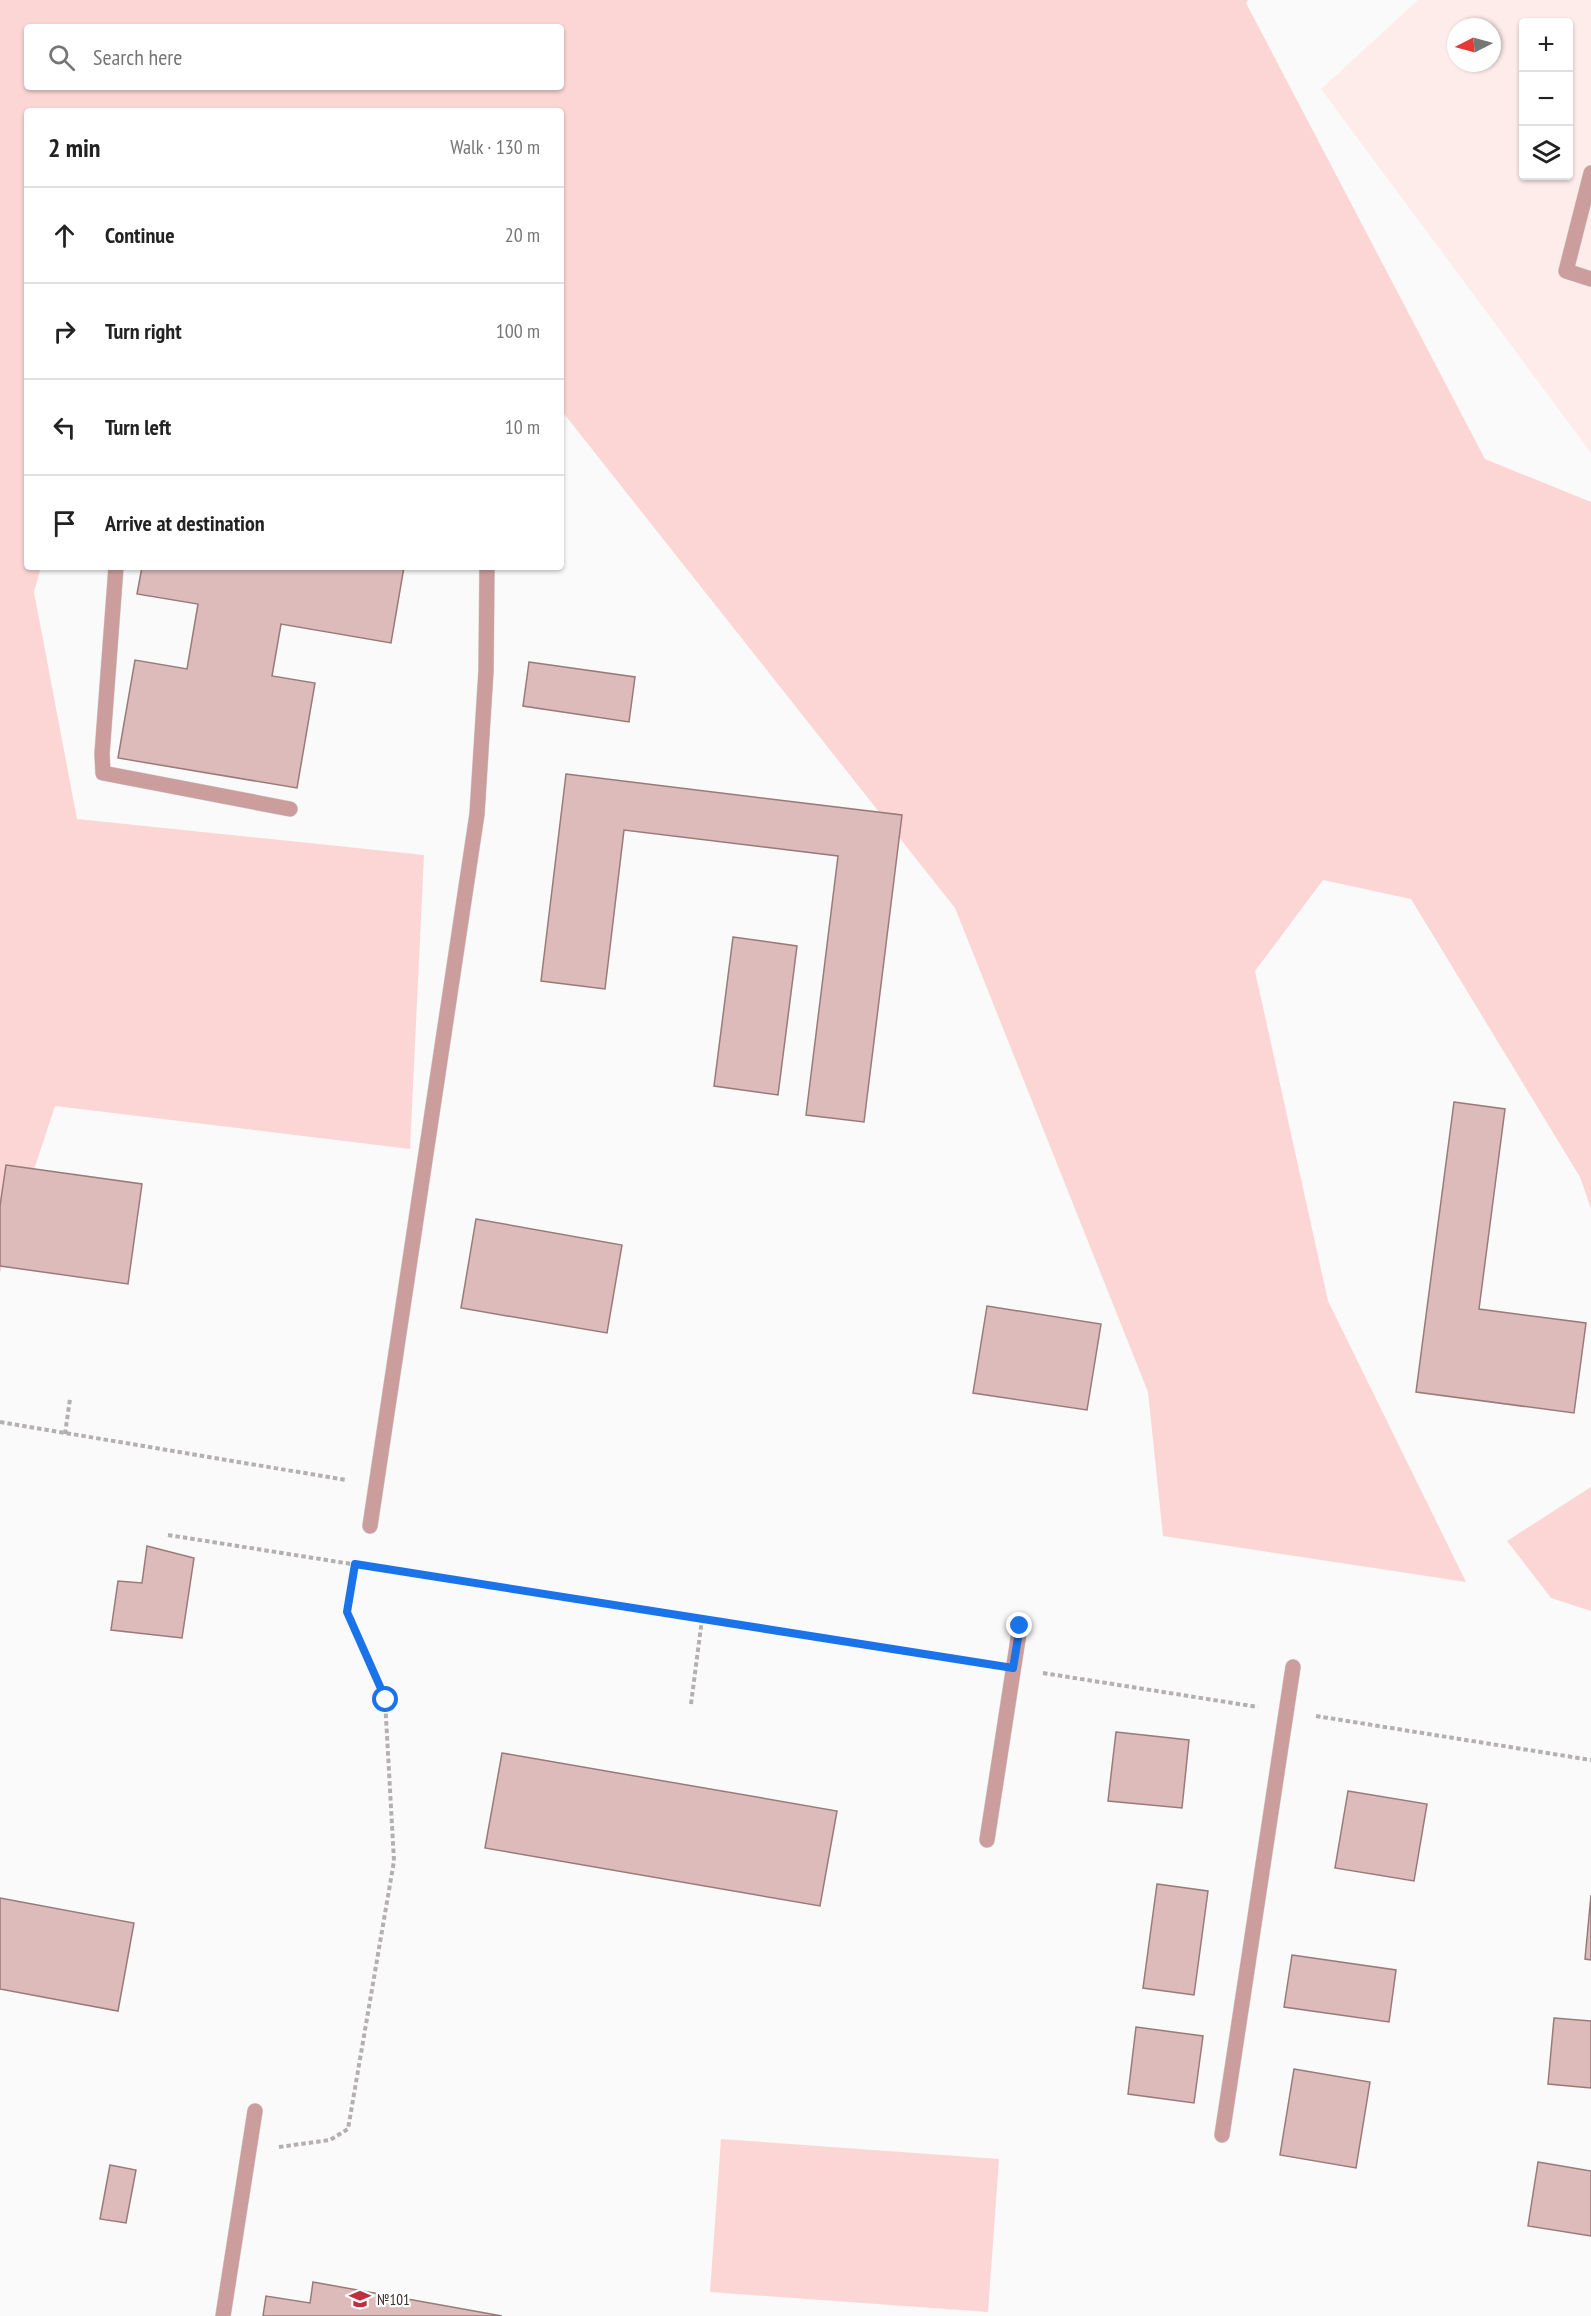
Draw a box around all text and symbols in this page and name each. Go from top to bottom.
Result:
north arrow [1447,18,1501,72]
map controls [1519,18,1573,180]
button: + [1519,18,1573,72]
search box [24,24,564,90]
icon: search [45,41,78,74]
text: Search here [93,43,182,71]
button: − [1519,72,1573,126]
button: layers [1519,126,1573,180]
text: 2 min [48,131,101,164]
text: Walk · 130 m [450,134,540,160]
icon: ahead [48,219,81,252]
text: Continue [105,221,175,249]
text: 20 m [505,222,540,248]
icon: right [48,315,81,348]
text: Turn right [105,317,182,345]
text: 100 m [496,318,540,344]
icon: left [48,411,81,444]
text: Turn left [105,413,171,441]
text: 10 m [505,414,540,440]
icon: arrive [48,507,81,540]
text: Arrive at destination [105,509,265,537]
route end [1006,1612,1032,1638]
route start [372,1686,398,1712]
school or university icon: №101 [348,2287,372,2311]
place label: №101 [377,2290,410,2309]

